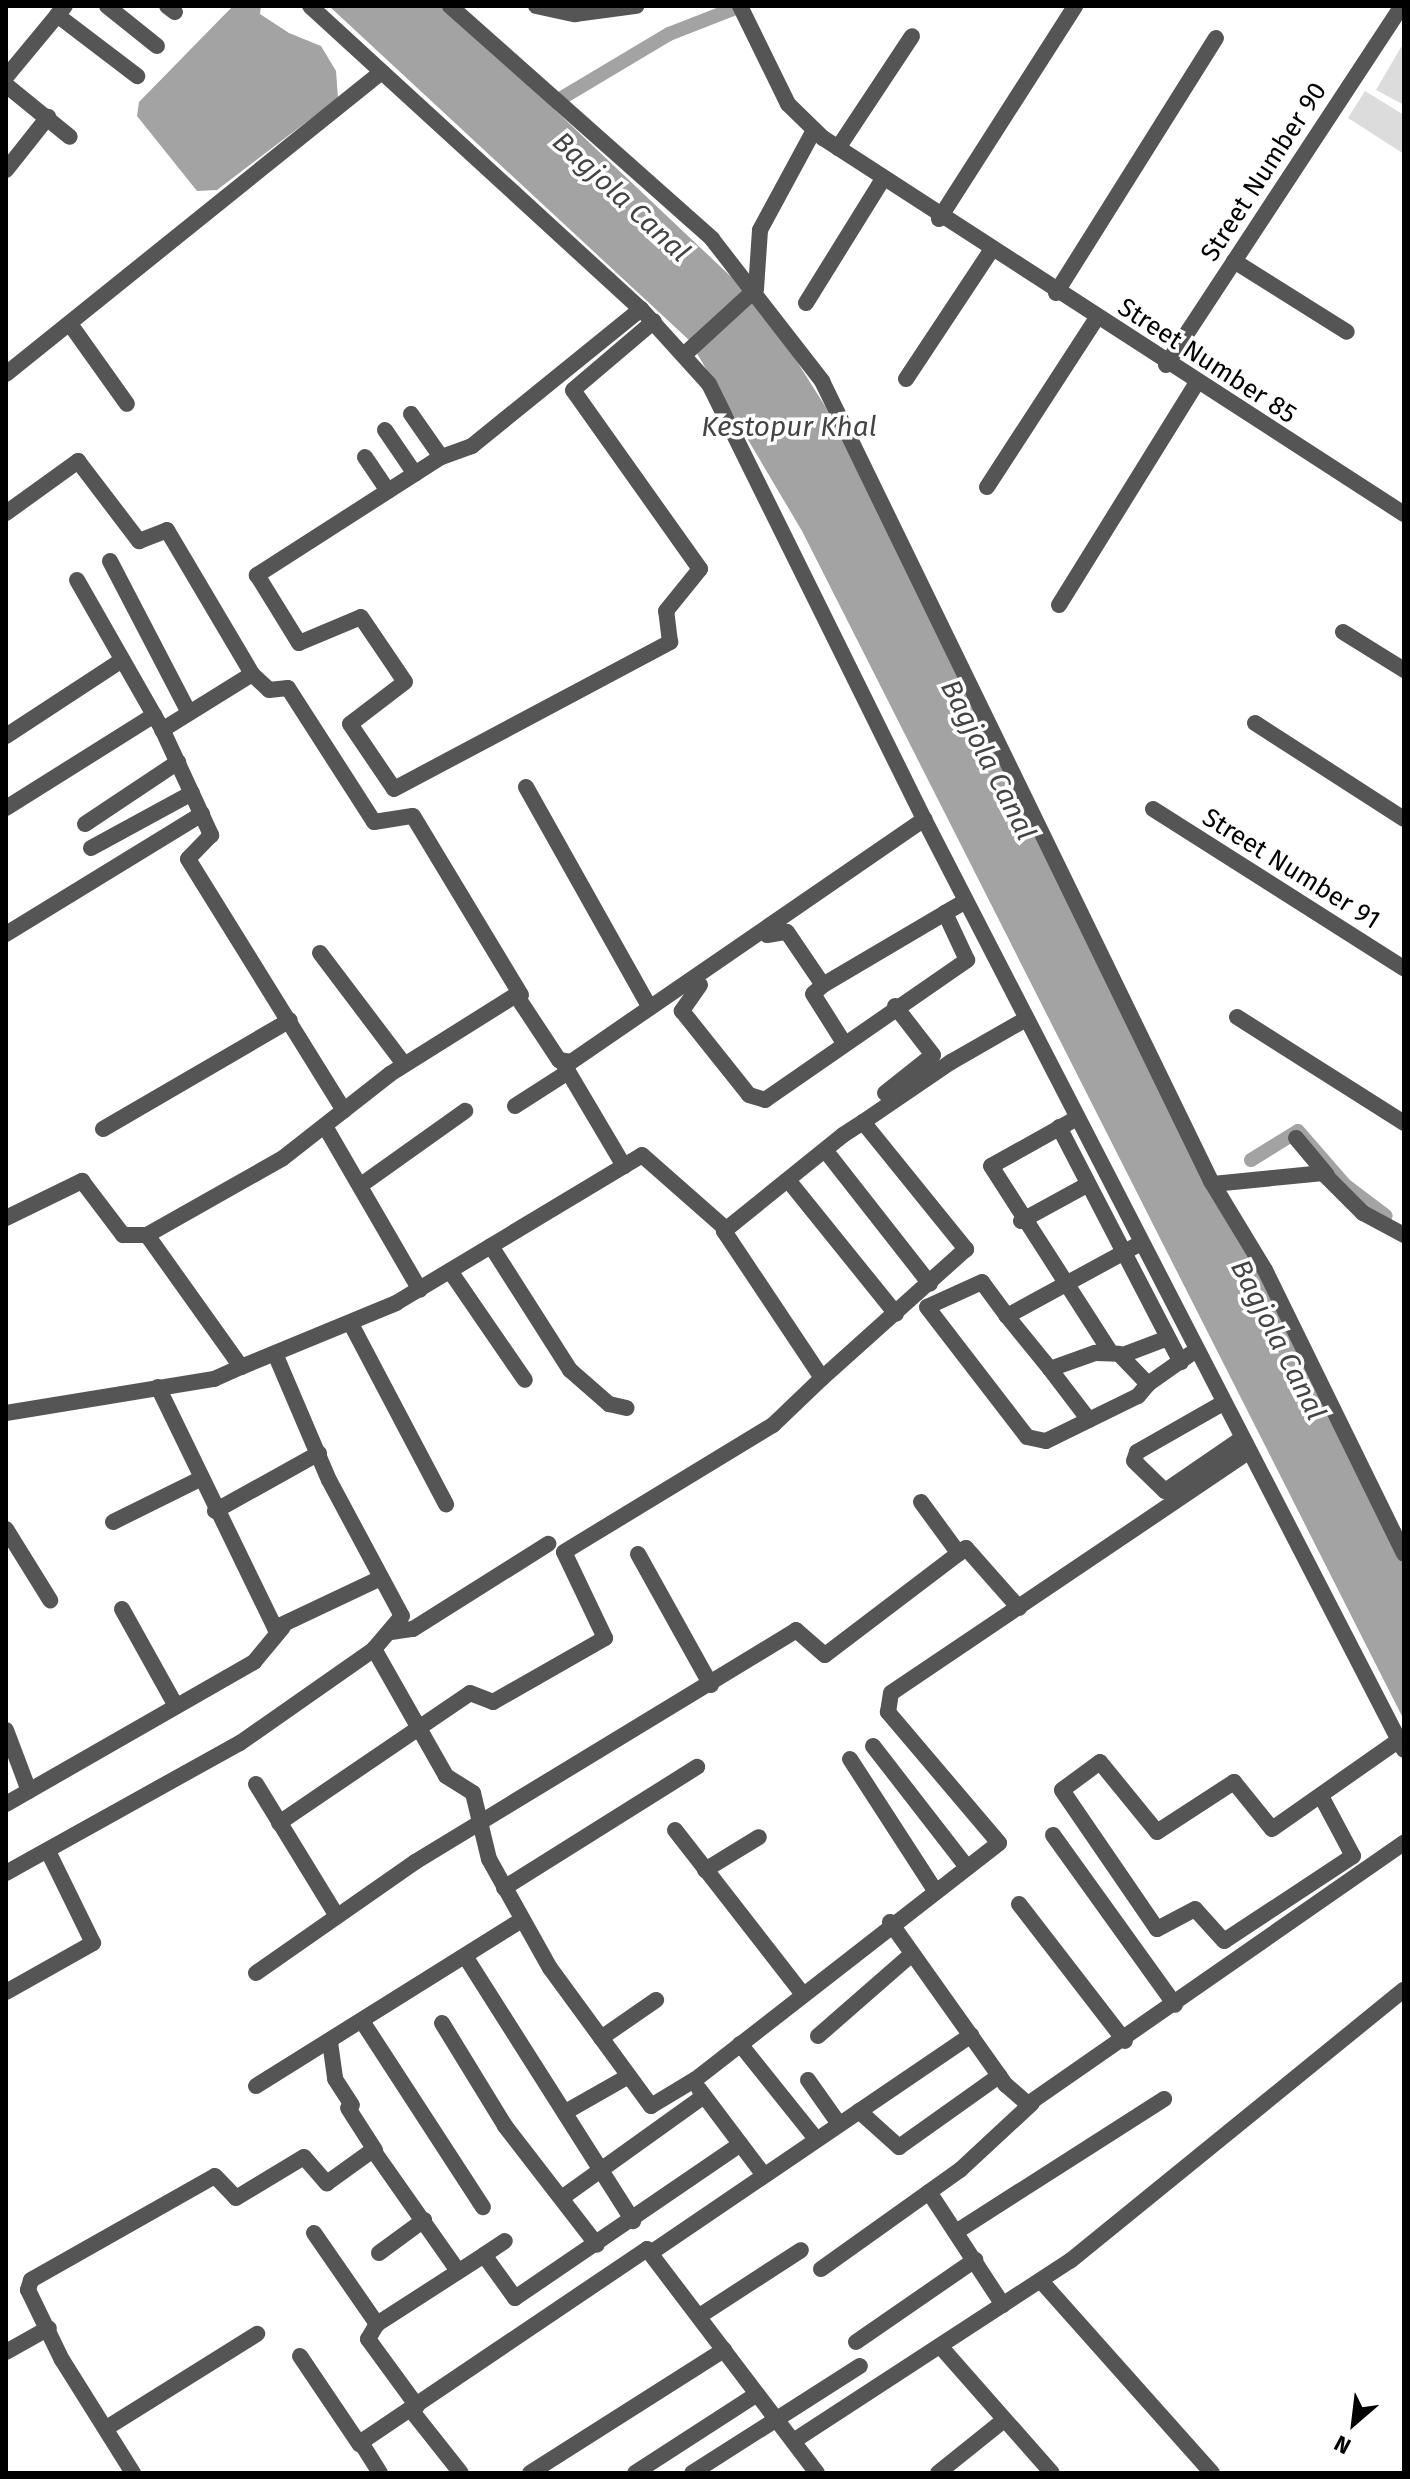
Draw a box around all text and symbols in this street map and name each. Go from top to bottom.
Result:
street label: Street Number 90 [1194,77,1334,267]
water label: Bagjola Canal [545,125,697,269]
street label: Street Number 85 [1112,292,1302,430]
water label: Kestopur Khal [701,410,877,444]
water label: Bagjola Canal [933,674,1043,846]
street label: Street Number 91 [1196,802,1386,936]
water label: Bagjola Canal [1223,1254,1333,1426]
north arrow [1314,2383,1394,2463]
text: N [1330,2429,1355,2460]

